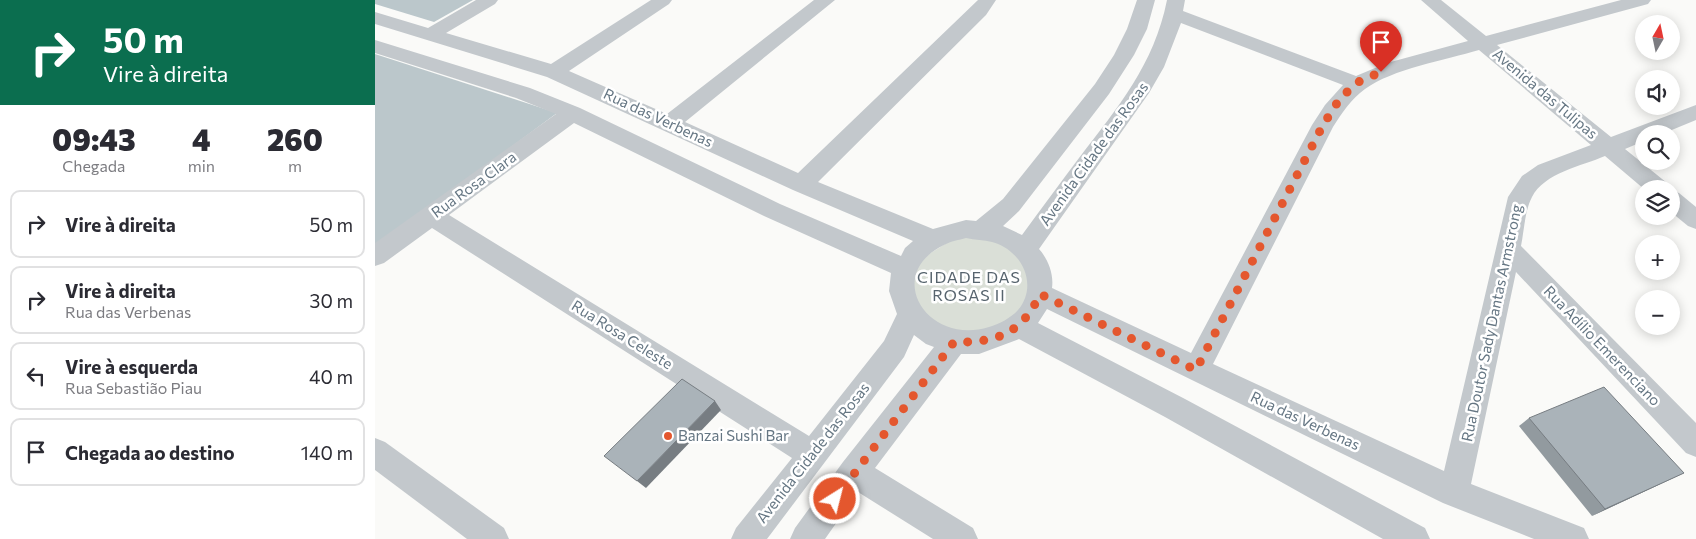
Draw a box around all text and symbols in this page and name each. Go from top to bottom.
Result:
north arrow [1635,15,1680,60]
map controls [1635,15,1680,335]
text: 50 m [103,17,184,60]
icon: right [20,20,85,85]
pin [1360,21,1402,72]
icon: arrive [1367,28,1395,56]
street label: Avenida das Tulipas [1490,44,1602,142]
text: Vire à direita [103,60,228,87]
button: sound [1635,70,1680,115]
street label: Avenida Cidade das Rosas [1035,78,1151,229]
street label: Rua das Verbenas [601,84,716,150]
text: 09:43 [52,120,136,157]
text: 4 [192,120,211,157]
text: 260 [267,120,323,157]
button: search [1635,125,1680,170]
street label: Rua Rosa Clara [427,147,519,221]
text: Chegada [62,156,125,175]
text: min [188,156,215,175]
text: m [288,156,302,175]
button: layers [1635,180,1680,225]
street label: Rua Doutor Sady Dantas Armstrong [1457,202,1525,443]
icon: right [22,210,50,238]
text: Vire à direita [65,213,176,236]
text: 50 m [309,213,353,236]
button: + [1635,235,1680,280]
district label: CIDADE DAS ROSAS II [917,267,1021,304]
text: Vire à direita [65,279,176,302]
street label: Rua Adílio Emerenciano [1541,282,1665,409]
icon: right [22,286,50,314]
text: 30 m [310,289,353,312]
button: − [1635,290,1680,335]
street label: Rua Rosa Celeste [569,296,676,372]
text: Rua das Verbenas [65,302,191,321]
text: Vire à esquerda [65,355,198,378]
icon: left [22,362,50,390]
text: 40 m [309,365,353,388]
text: Rua Sebastião Piau [65,378,202,397]
street label: Avenida Cidade das Rosas [752,379,873,526]
street label: Rua das Verbenas [1248,387,1363,453]
place label: Banzai Sushi Bar [678,426,789,444]
marker: Banzai Sushi Bar [662,430,674,442]
icon: arrive [22,438,50,466]
text: Chegada ao destino [65,441,235,464]
text: 140 m [301,441,353,464]
position arrow [808,472,860,524]

